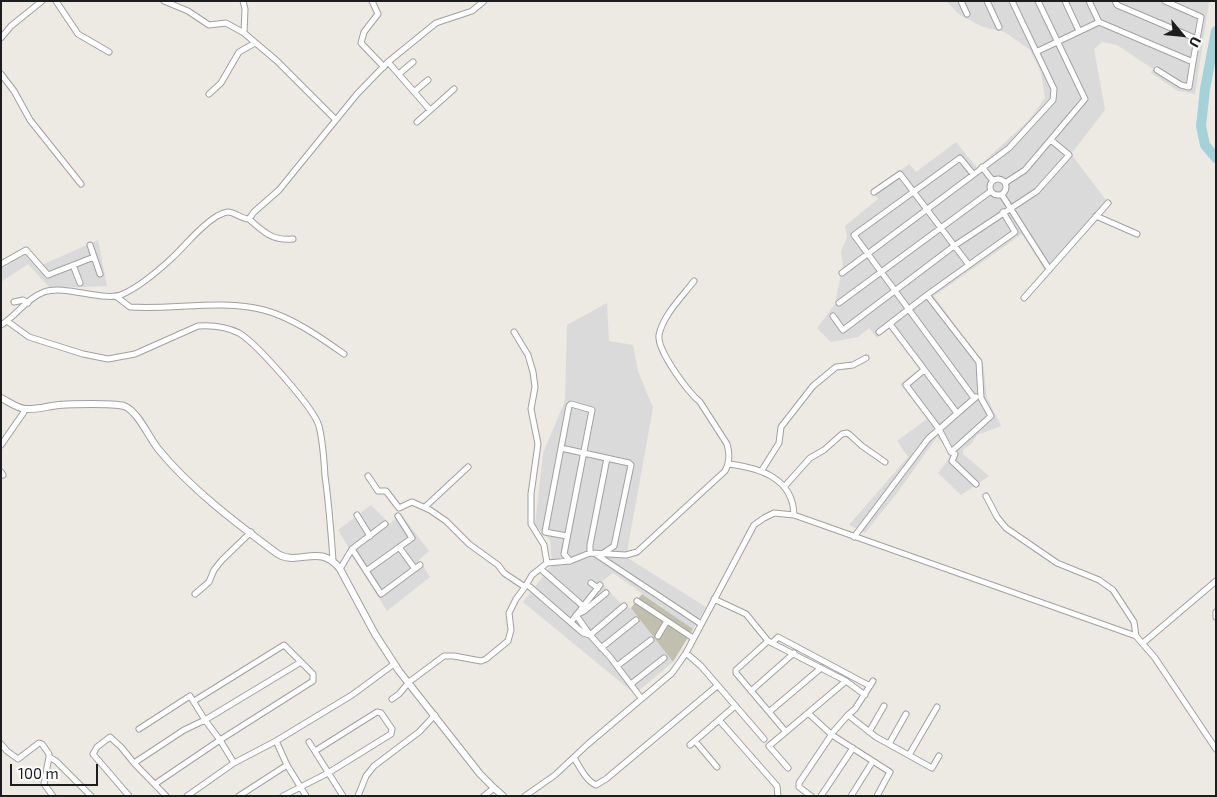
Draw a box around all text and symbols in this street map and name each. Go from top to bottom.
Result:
north arrow [1157,10,1207,60]
text: U [1186,34,1205,51]
scale bar [12,754,100,786]
text: 100 m [18,764,59,782]

